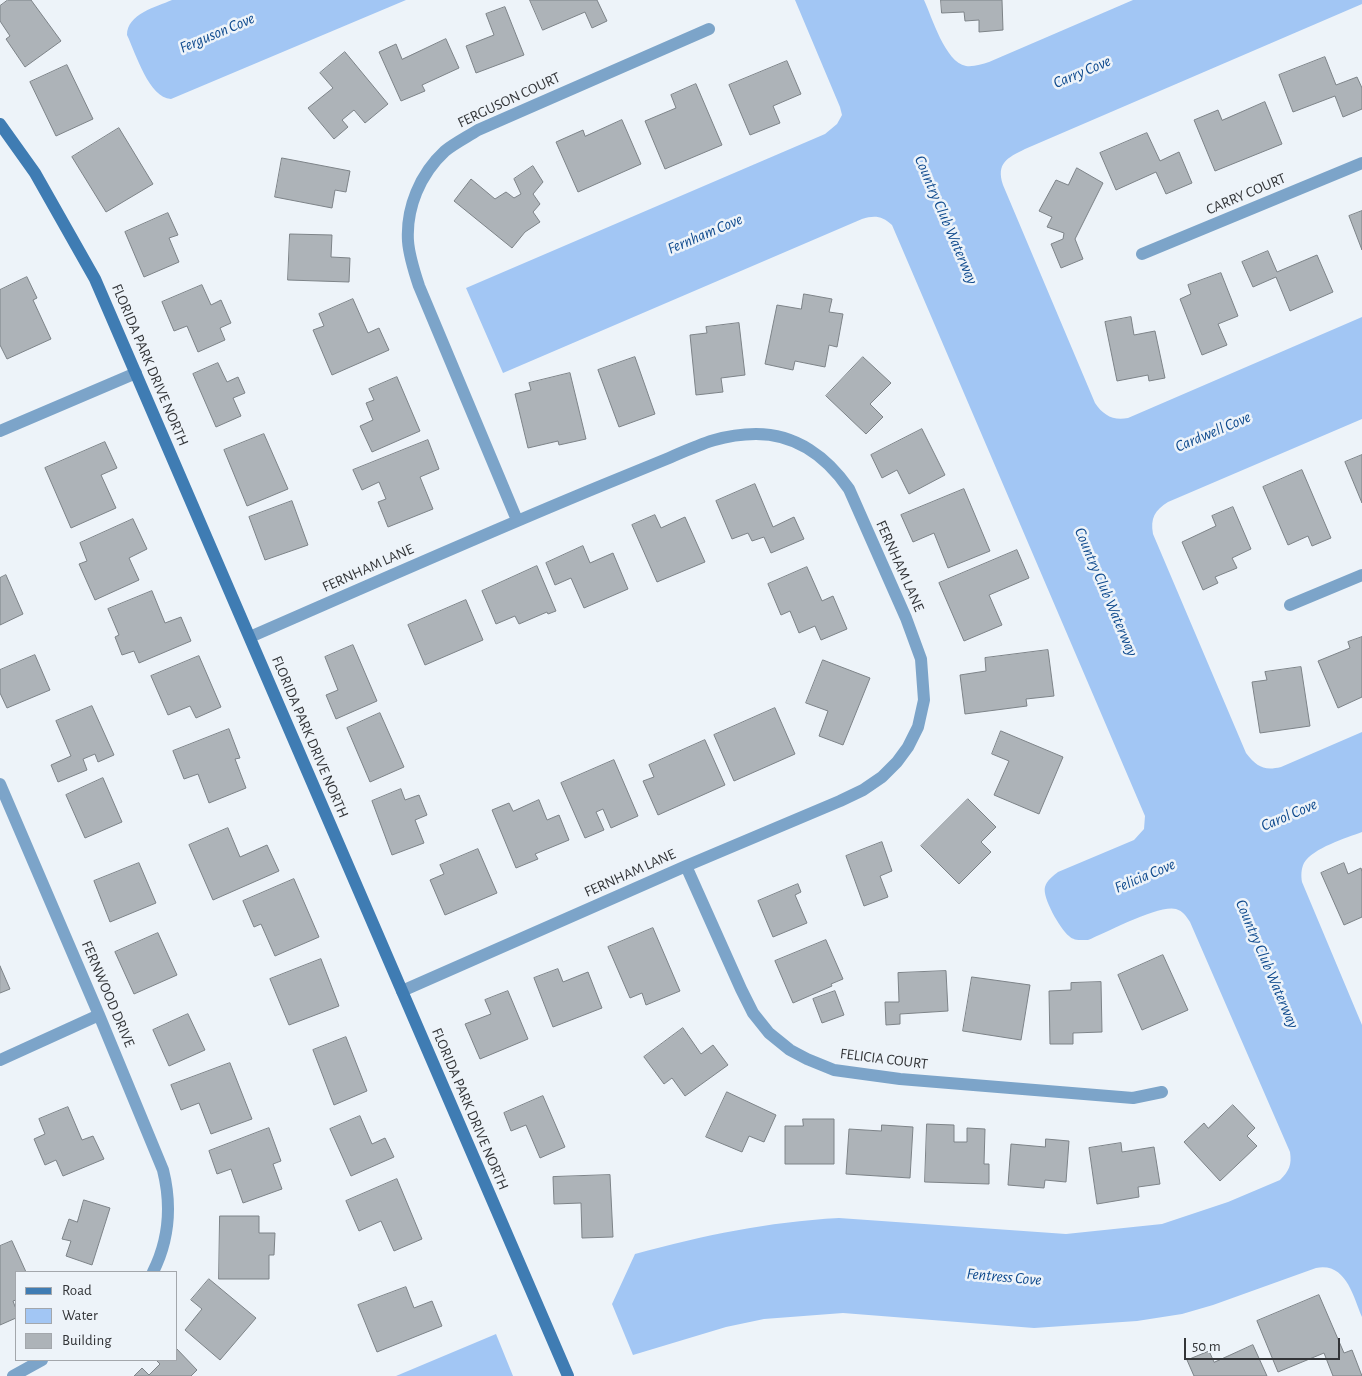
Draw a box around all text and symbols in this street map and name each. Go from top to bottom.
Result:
water label: Ferguson Cove [177,9,257,57]
water label: Carry Cove [1050,51,1114,93]
street label: FERGUSON COURT [455,68,563,132]
water label: Country Club Waterway [910,153,982,287]
street label: CARRY COURT [1203,169,1289,219]
water label: Fernham Cove [665,210,745,258]
street label: FLORIDA PARK DRIVE NORTH [108,281,192,449]
water label: Cardwell Cove [1172,407,1254,457]
street label: FERNHAM LANE [872,518,928,614]
water label: Country Club Waterway [1070,525,1142,659]
street label: FERNHAM LANE [320,540,416,596]
street label: FLORIDA PARK DRIVE NORTH [268,653,352,821]
water label: Carol Cove [1258,795,1320,835]
street label: FERNHAM LANE [582,845,678,901]
water label: Felicia Cove [1112,855,1178,897]
water label: Country Club Waterway [1231,897,1303,1031]
street label: FERNWOOD DRIVE [77,938,139,1050]
street label: FLORIDA PARK DRIVE NORTH [428,1025,512,1193]
street label: FELICIA COURT [839,1045,929,1073]
water label: Fentress Cove [966,1264,1042,1290]
legend [15,1271,178,1361]
text: Road [62,1283,92,1298]
text: Water [62,1308,98,1323]
scale bar [1187,1328,1343,1360]
text: Building [62,1333,112,1348]
text: 50 m [1192,1339,1221,1354]

